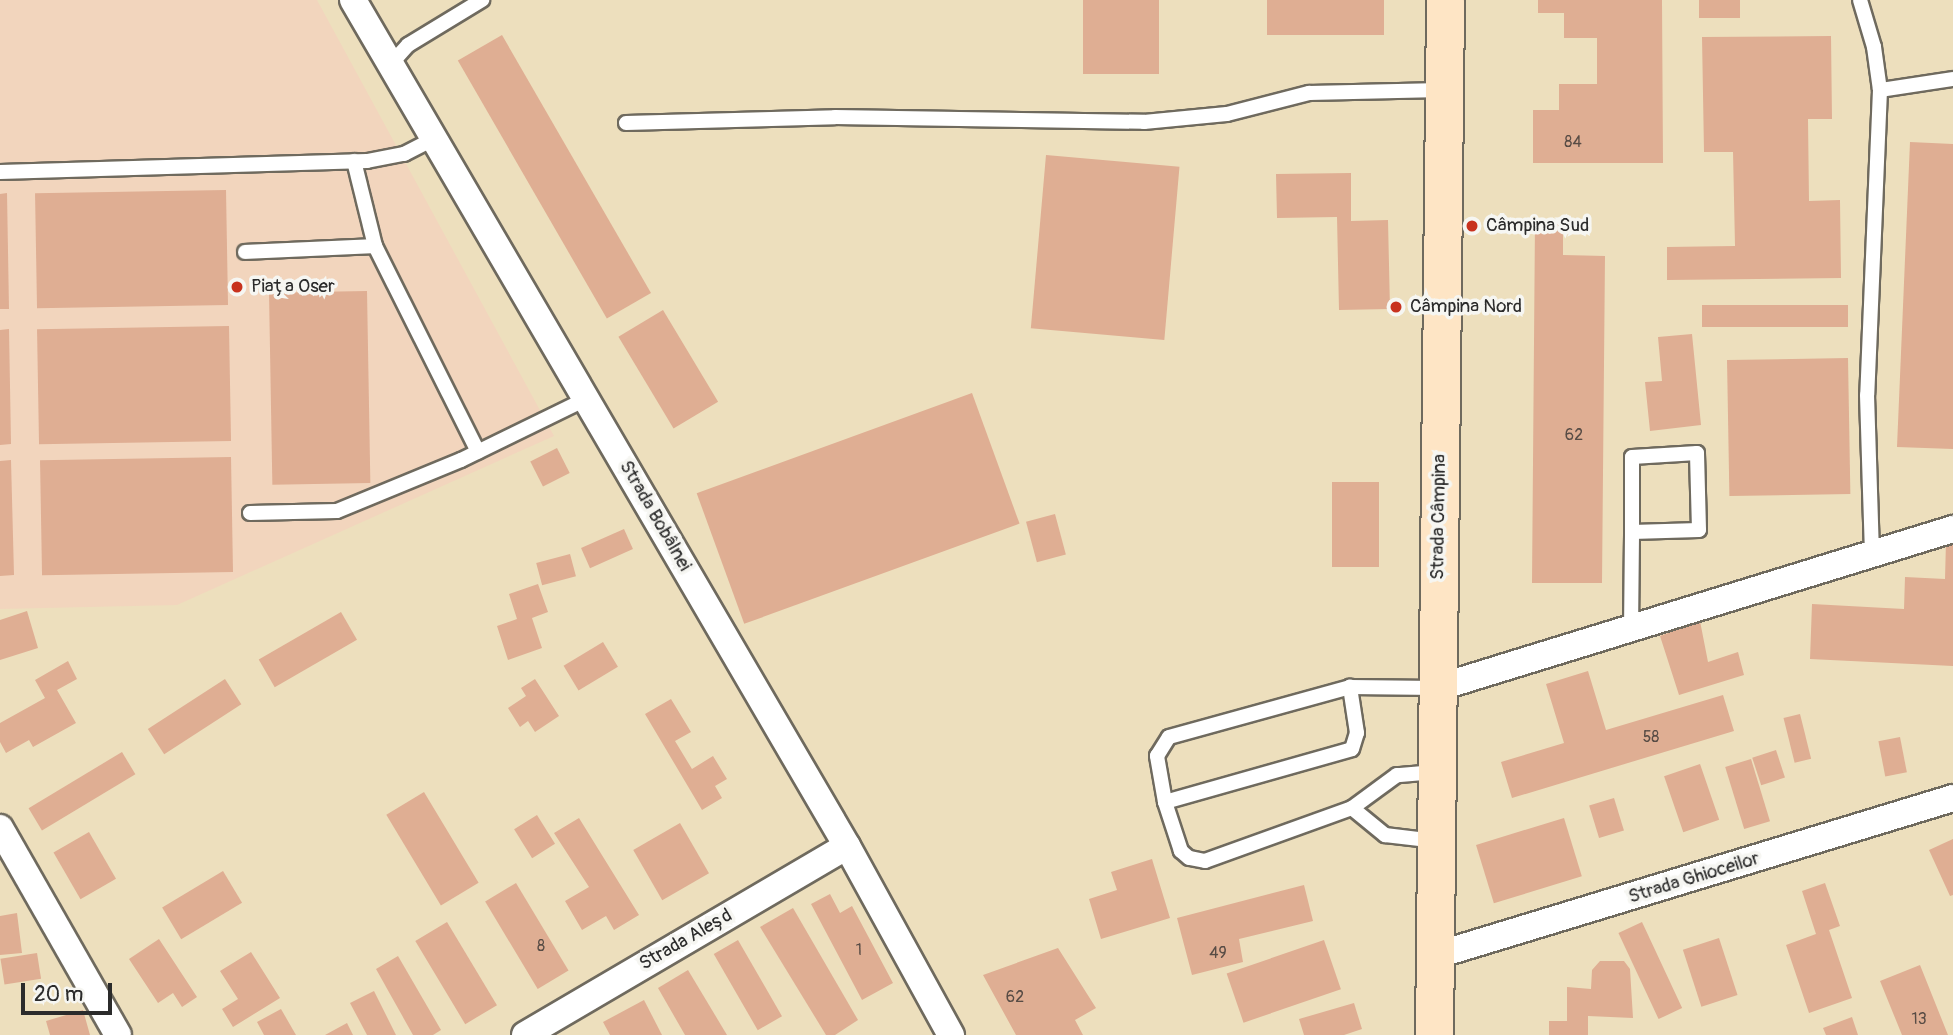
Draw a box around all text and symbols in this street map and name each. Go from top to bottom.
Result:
house number: 84 [1564,132,1582,152]
place label: Câmpina Sud [1486,215,1589,237]
marker: Câmpina Sud [1464,218,1480,234]
place label: Piața Oser [251,276,335,298]
marker: Piața Oser [229,279,245,295]
place label: Câmpina Nord [1410,296,1522,318]
marker: Câmpina Nord [1388,299,1404,315]
house number: 62 [1565,425,1583,445]
street label: Strada Câmpina [1427,454,1451,580]
street label: Strada Bobâlnei [614,457,696,575]
house number: 58 [1643,727,1659,747]
street label: Strada Ghioceilor [1626,847,1762,909]
street label: Strada Aleșd [635,904,737,976]
house number: 8 [537,936,545,956]
house number: 1 [856,940,862,960]
house number: 49 [1209,943,1227,963]
scale bar [24,968,116,1012]
text: 20 m [34,981,83,1008]
house number: 62 [1006,987,1024,1007]
house number: 13 [1911,1009,1927,1029]

